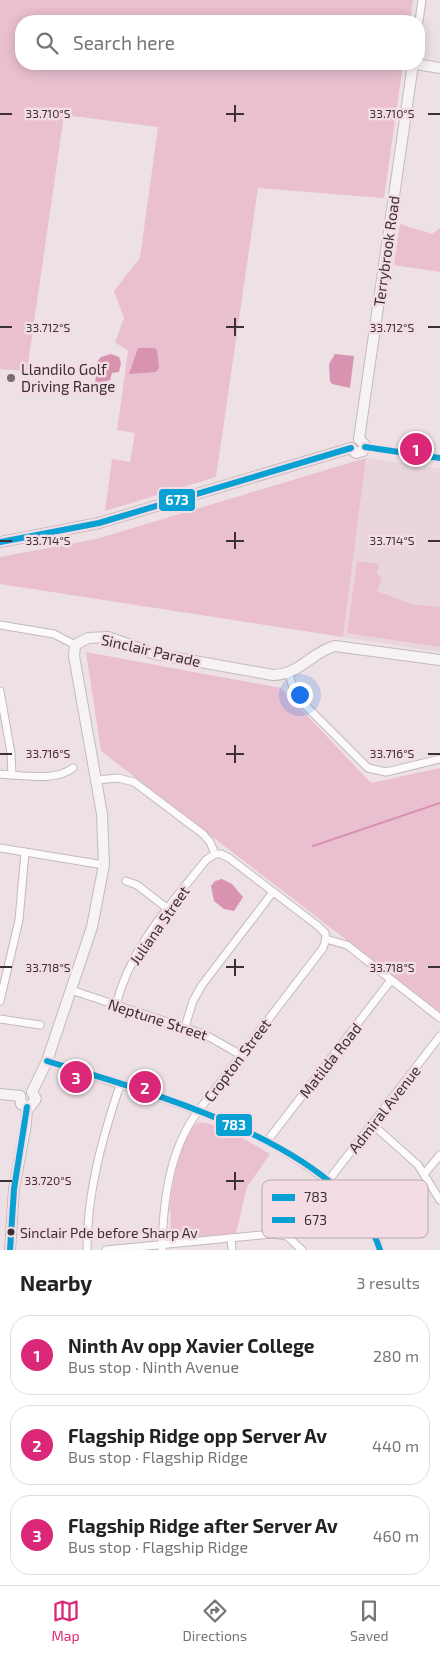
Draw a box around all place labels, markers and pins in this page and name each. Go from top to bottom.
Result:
place label: Llandilo Golf Driving Range [21,360,115,395]
marker: Llandilo Golf Driving Range [5,372,17,384]
pin: 1 [400,430,432,468]
pin: 3 [60,1058,92,1096]
pin: 2 [129,1068,161,1106]
place label: Sinclair Pde before Sharp Av [20,1224,198,1241]
marker: Sinclair Pde before Sharp Av [6,1227,16,1237]

